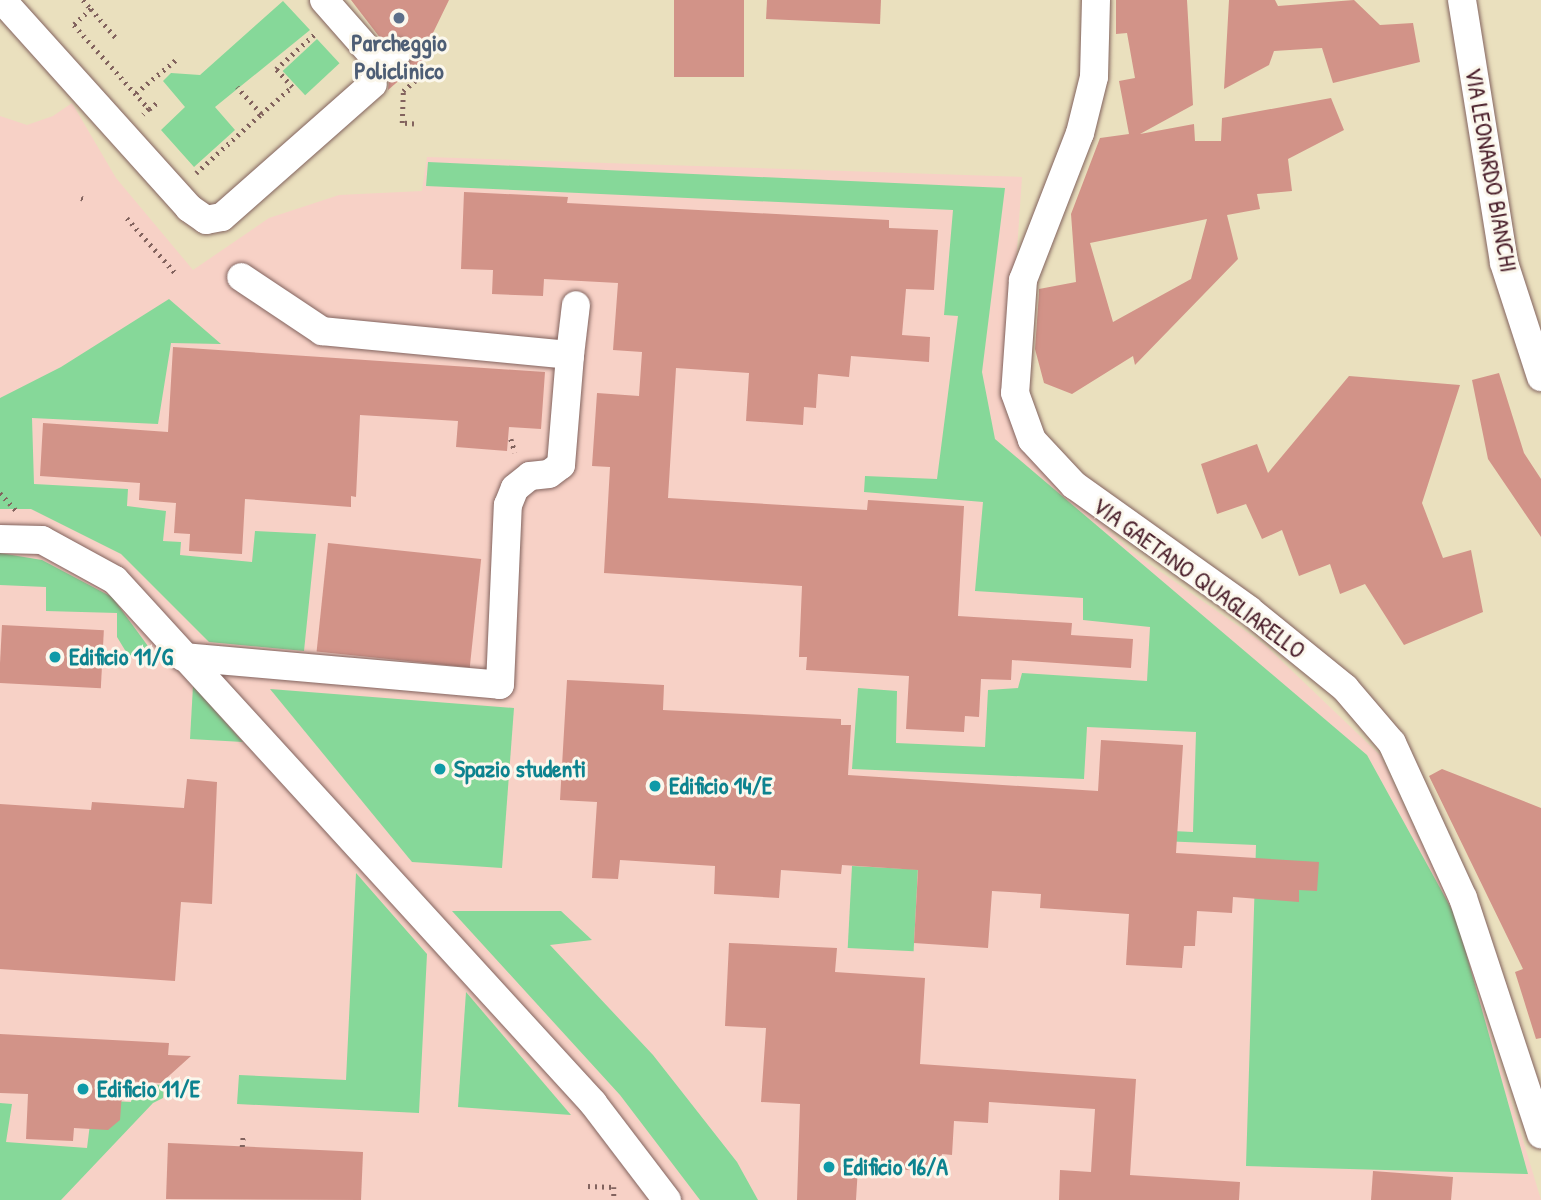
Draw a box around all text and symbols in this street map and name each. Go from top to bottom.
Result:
marker: Parcheggio Policlinico [391,10,407,26]
place label: Parcheggio Policlinico [351,29,447,85]
street label: VIA LEONARDO BIANCHI [1459,65,1523,275]
street label: VIA GAETANO QUAGLIARELLO [1087,491,1311,665]
place label: Edificio 11/G [69,643,173,671]
marker: Edificio 11/G [47,649,63,665]
place label: Spazio studenti [454,755,586,783]
marker: Spazio studenti [432,761,448,777]
place label: Edificio 14/E [669,772,772,800]
marker: Edificio 14/E [647,778,663,794]
place label: Edificio 11/E [97,1075,200,1103]
marker: Edificio 11/E [75,1081,91,1097]
place label: Edificio 16/A [843,1153,948,1181]
marker: Edificio 16/A [821,1159,837,1175]

